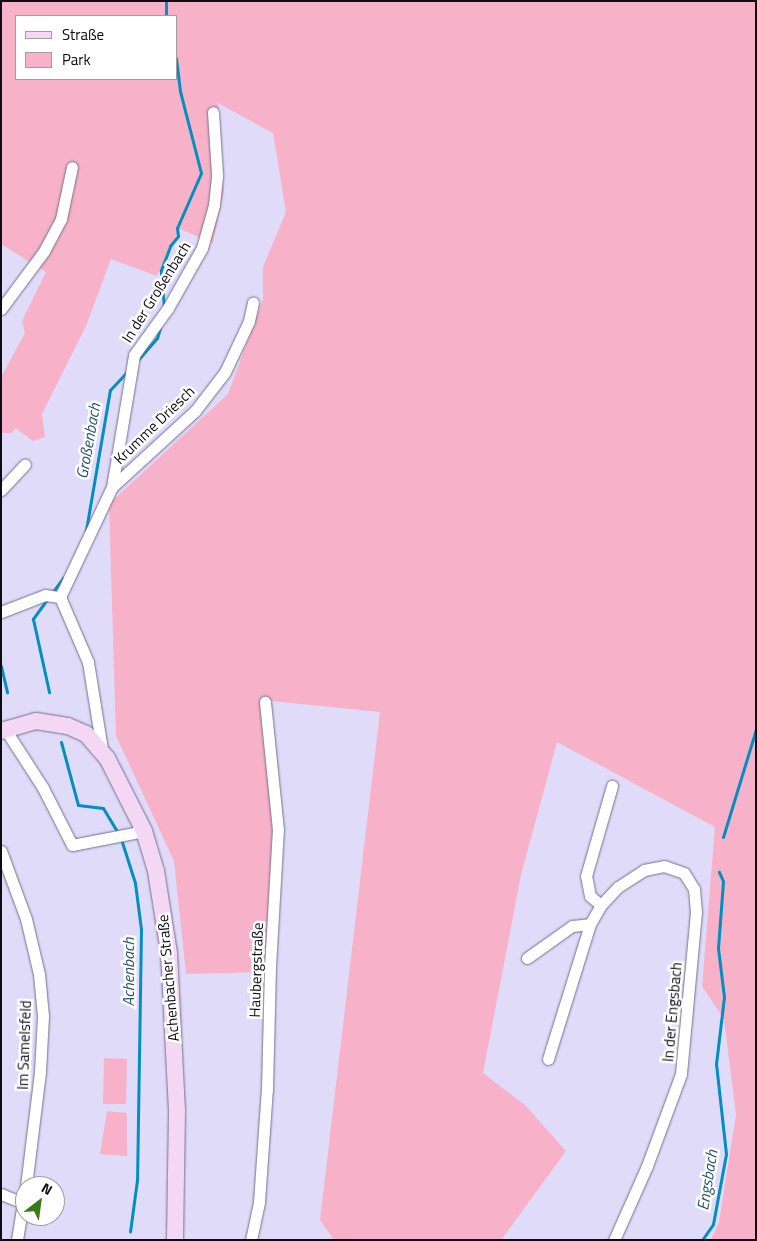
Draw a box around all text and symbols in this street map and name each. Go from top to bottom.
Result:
legend [15,15,178,80]
text: Straße [62,23,104,46]
text: Park [62,48,91,71]
street label: In der Großenbach [118,238,194,346]
street label: Krumme Driesch [110,382,198,468]
water label: Großenbach [72,402,104,480]
street label: Achenbacher Straße [153,914,183,1042]
street label: Haubergstraße [245,922,267,1018]
water label: Achenbach [118,937,138,1007]
street label: In der Engsbach [659,961,685,1063]
street label: Im Samelsfeld [13,1000,35,1090]
water label: Engsbach [693,1148,721,1212]
north arrow [15,1176,65,1226]
text: N [38,1177,57,1200]

